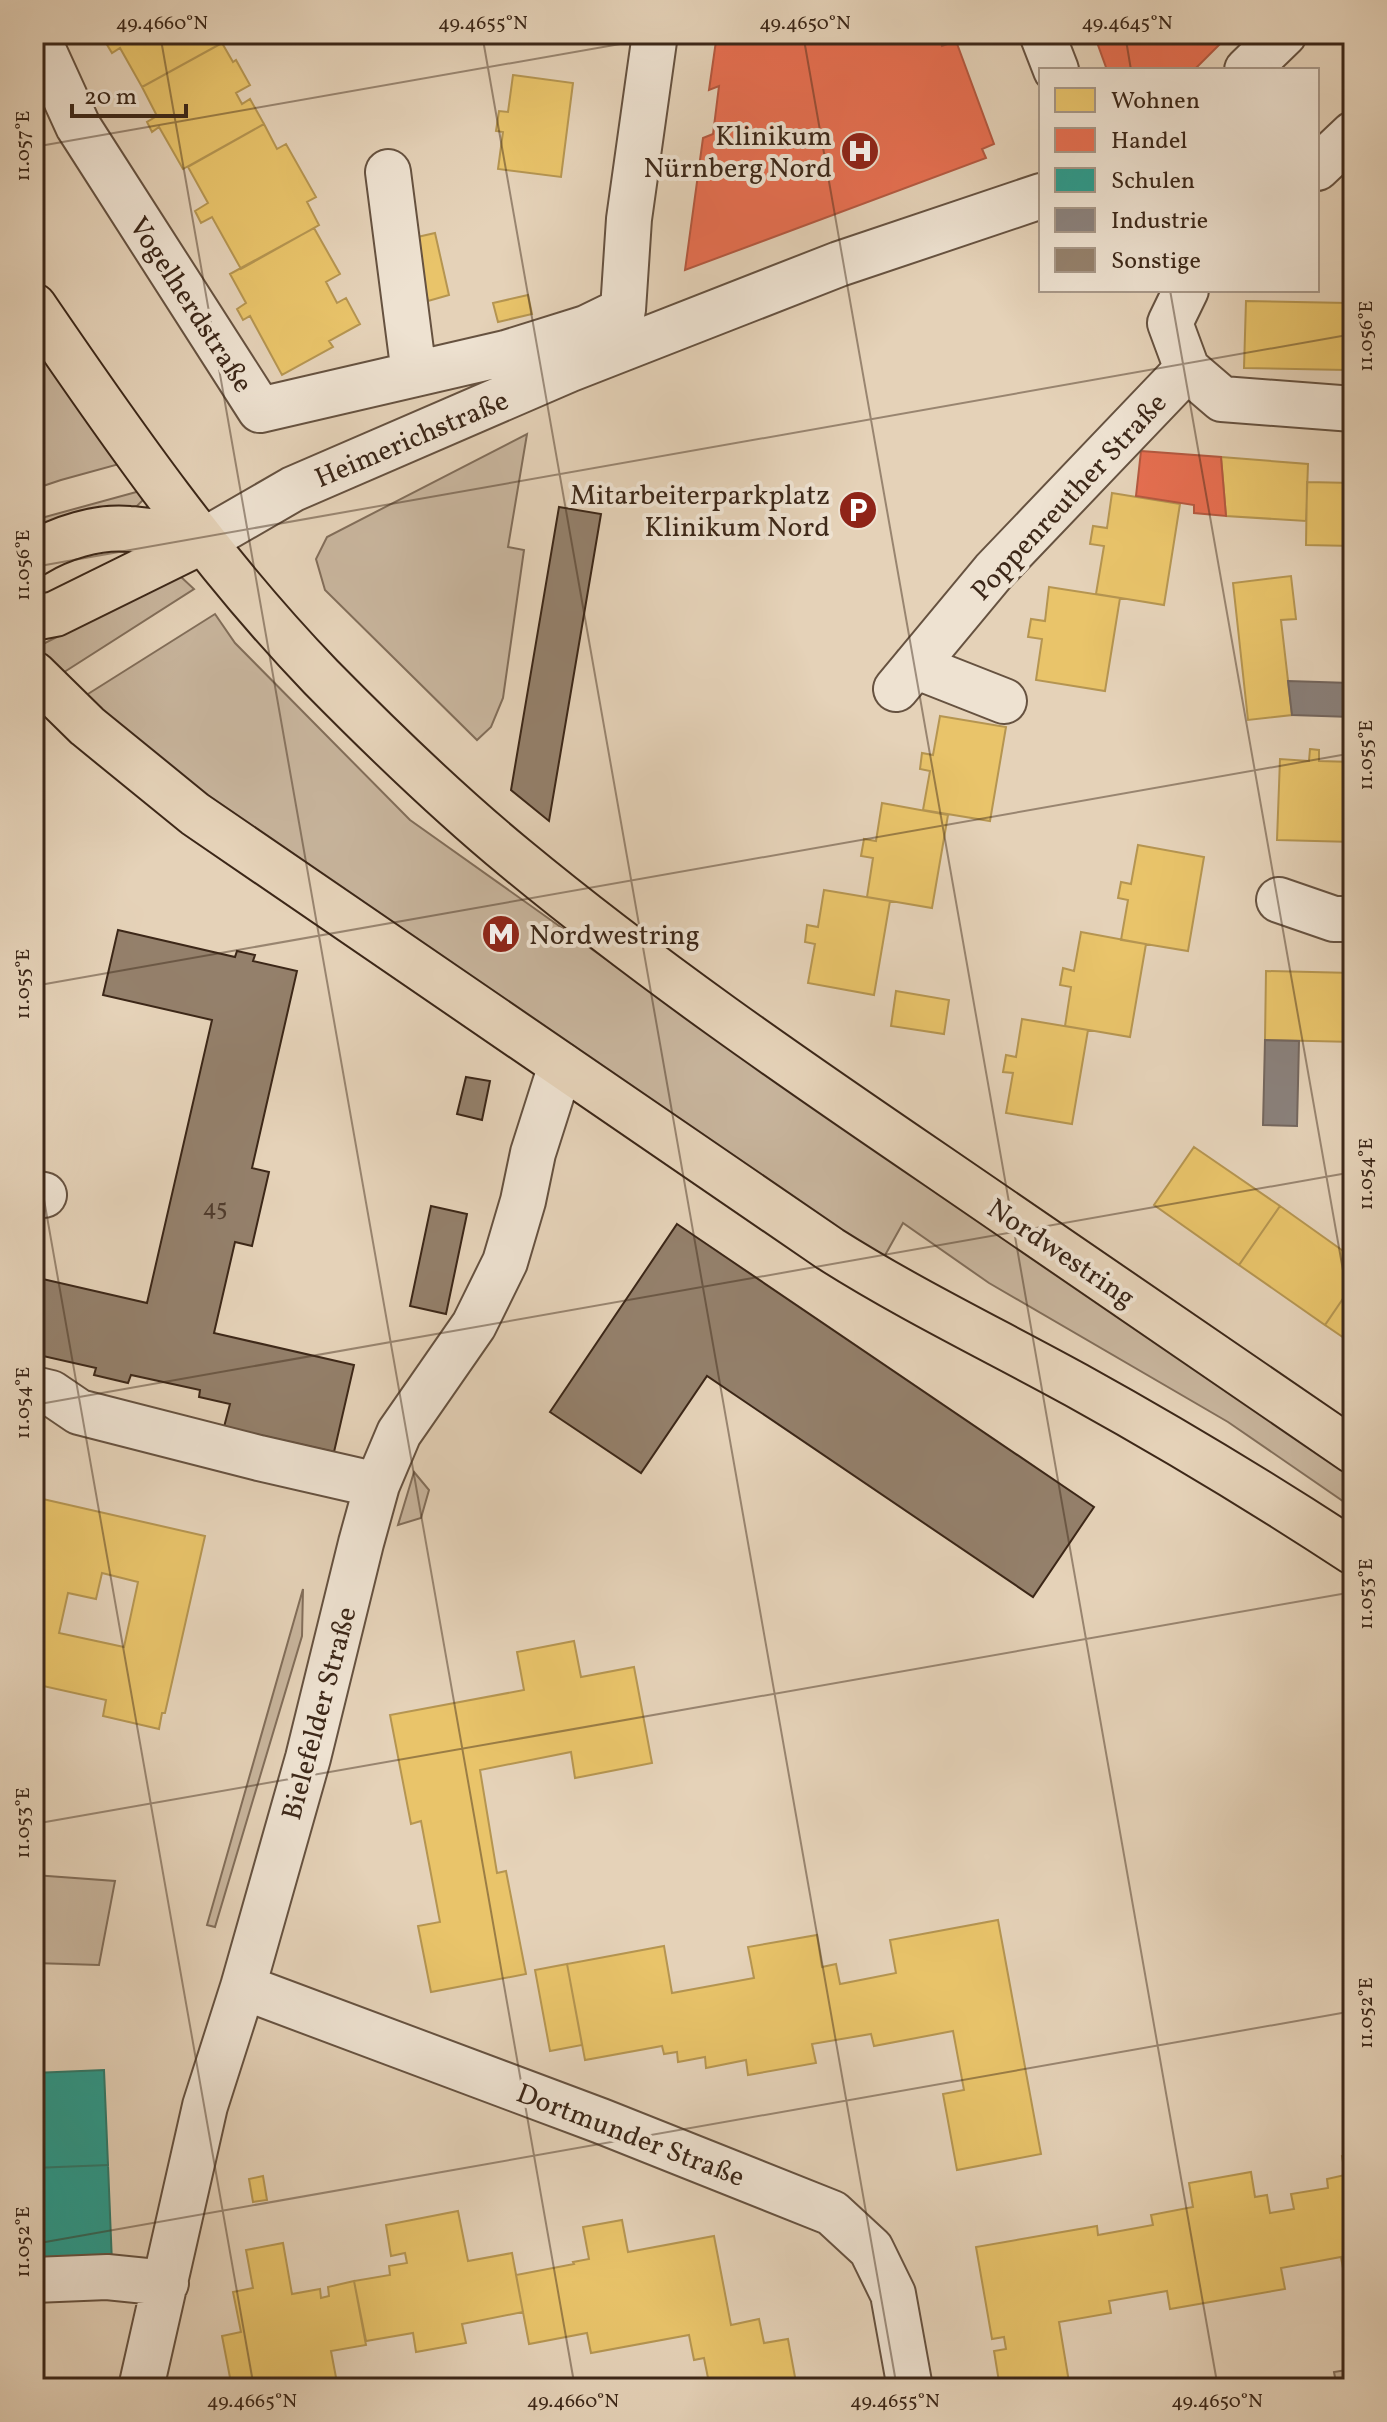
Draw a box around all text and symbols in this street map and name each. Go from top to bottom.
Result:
text: 49.4660°N [116,10,208,38]
text: 49.4655°N [438,10,528,38]
text: 49.4650°N [759,10,851,38]
text: 49.4645°N [1082,10,1173,38]
scale bar [72,68,186,118]
legend [1039,68,1319,292]
text: 20 m [84,81,137,115]
text: Wohnen [1111,85,1200,119]
text: 11.057°E [10,111,38,181]
place label: Klinikum Nürnberg Nord [644,118,832,189]
text: Handel [1111,125,1187,159]
hospital icon: Klinikum Nürnberg Nord [839,130,881,172]
text: Schulen [1111,165,1195,199]
text: Industrie [1111,205,1208,239]
street label: Vogelherdstraße [118,210,261,401]
text: Sonstige [1111,245,1201,279]
text: 11.056°E [1353,300,1381,372]
street label: Heimerichstraße [309,382,515,499]
street label: Poppenreuther Straße [963,385,1177,610]
place label: Mitarbeiterparkplatz Klinikum Nord [570,477,830,548]
parking icon: Mitarbeiterparkplatz Klinikum Nord [837,489,879,531]
text: 11.056°E [10,529,38,601]
text: 11.055°E [1353,720,1381,790]
metro station icon: Nordwestring [480,913,522,955]
place label: Nordwestring [529,917,700,956]
text: 11.055°E [10,949,38,1019]
text: 11.054°E [1353,1138,1381,1210]
street label: Nordwestring [979,1190,1142,1318]
house number: 45 [202,1192,228,1226]
text: 11.054°E [10,1367,38,1439]
text: 11.053°E [1353,1558,1381,1630]
street label: Bielefelder Straße [273,1603,368,1825]
text: 11.053°E [10,1787,38,1859]
text: 11.052°E [1353,1977,1381,2049]
street label: Dortmunder Straße [510,2075,750,2198]
text: 11.052°E [10,2206,38,2278]
text: 49.4665°N [207,2388,297,2416]
text: 49.4660°N [527,2388,619,2416]
text: 49.4655°N [850,2388,940,2416]
text: 49.4650°N [1171,2388,1263,2416]

